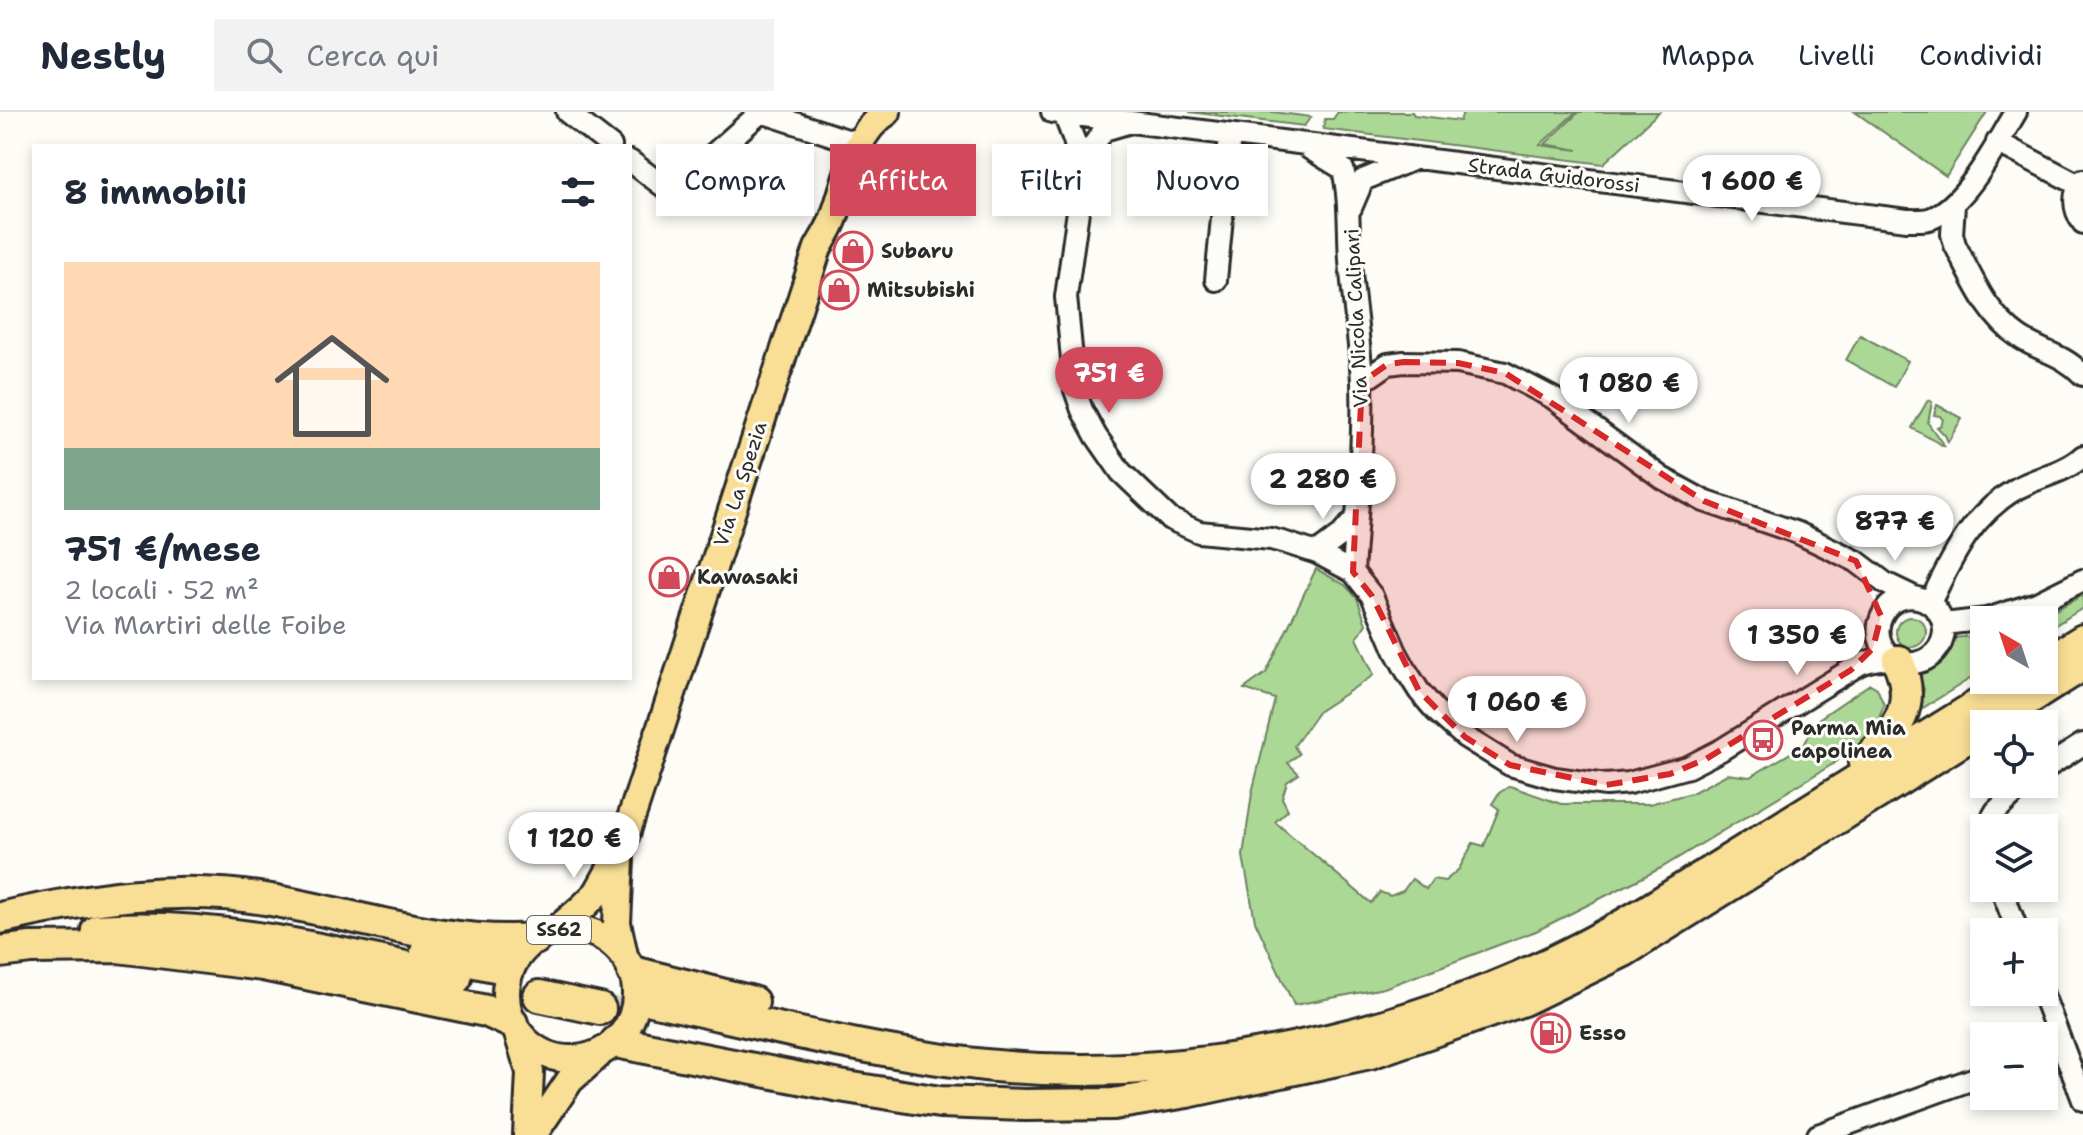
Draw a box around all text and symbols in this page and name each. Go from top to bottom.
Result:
search box [214,19,774,91]
text: Nestly [40,30,166,81]
icon: search [242,33,286,77]
text: Cerca qui [306,35,440,76]
text: Mappa [1661,36,1754,74]
text: Livelli [1798,36,1875,74]
text: Condividi [1919,36,2043,74]
chip: Compra [656,144,814,216]
chip: Affitta [830,144,976,216]
chip: Filtri [992,144,1111,216]
chip: Nuovo [1127,144,1268,216]
street label: Strada Guidorossi [1467,152,1641,198]
pin: 1 600 € [1678,155,1826,223]
text: 1 600 € [1701,163,1803,198]
text: 8 immobili [64,169,247,215]
icon: filters [556,170,600,214]
street label: Via Nicola Calipari [1338,228,1374,408]
shop icon: Subaru [832,230,874,272]
place label: Subaru [881,238,954,264]
shop icon: Mitsubishi [818,269,860,311]
place label: Mitsubishi [867,277,975,303]
icon: home [260,314,404,458]
pin: 751 € [1053,347,1165,415]
text: 751 € [1073,355,1145,390]
pin: 1 080 € [1555,357,1703,425]
text: 1 080 € [1578,365,1680,400]
street label: Via La Spezia [708,418,773,550]
pin: 2 280 € [1249,453,1397,521]
text: 2 280 € [1269,461,1377,496]
pin: 877 € [1839,495,1951,563]
text: 877 € [1855,503,1935,538]
text: 751 €/mese [64,526,261,572]
shop icon: Kawasaki [648,556,690,598]
place label: Kawasaki [697,564,798,590]
text: 2 locali · 52 m² [64,572,259,607]
north arrow [1970,606,2058,694]
map controls [1970,606,2058,1110]
text: Via Martiri delle Foibe [64,607,347,642]
pin: 1 350 € [1723,609,1871,677]
text: 1 350 € [1747,617,1847,652]
pin: 1 060 € [1443,676,1591,744]
text: 1 060 € [1466,684,1568,719]
button: locate [1970,710,2058,798]
place label: Parma Mia capolinea [1791,715,1906,764]
bus stop icon: Parma Mia capolinea [1742,719,1784,761]
pin: 1 120 € [500,812,648,880]
button: layers [1970,814,2058,902]
text: 1 120 € [527,820,621,855]
road number: SS62 [527,916,591,944]
button: + [1970,918,2058,1006]
fuel station icon: Esso [1530,1012,1572,1054]
place label: Esso [1579,1020,1626,1046]
button: − [1970,1022,2058,1110]

